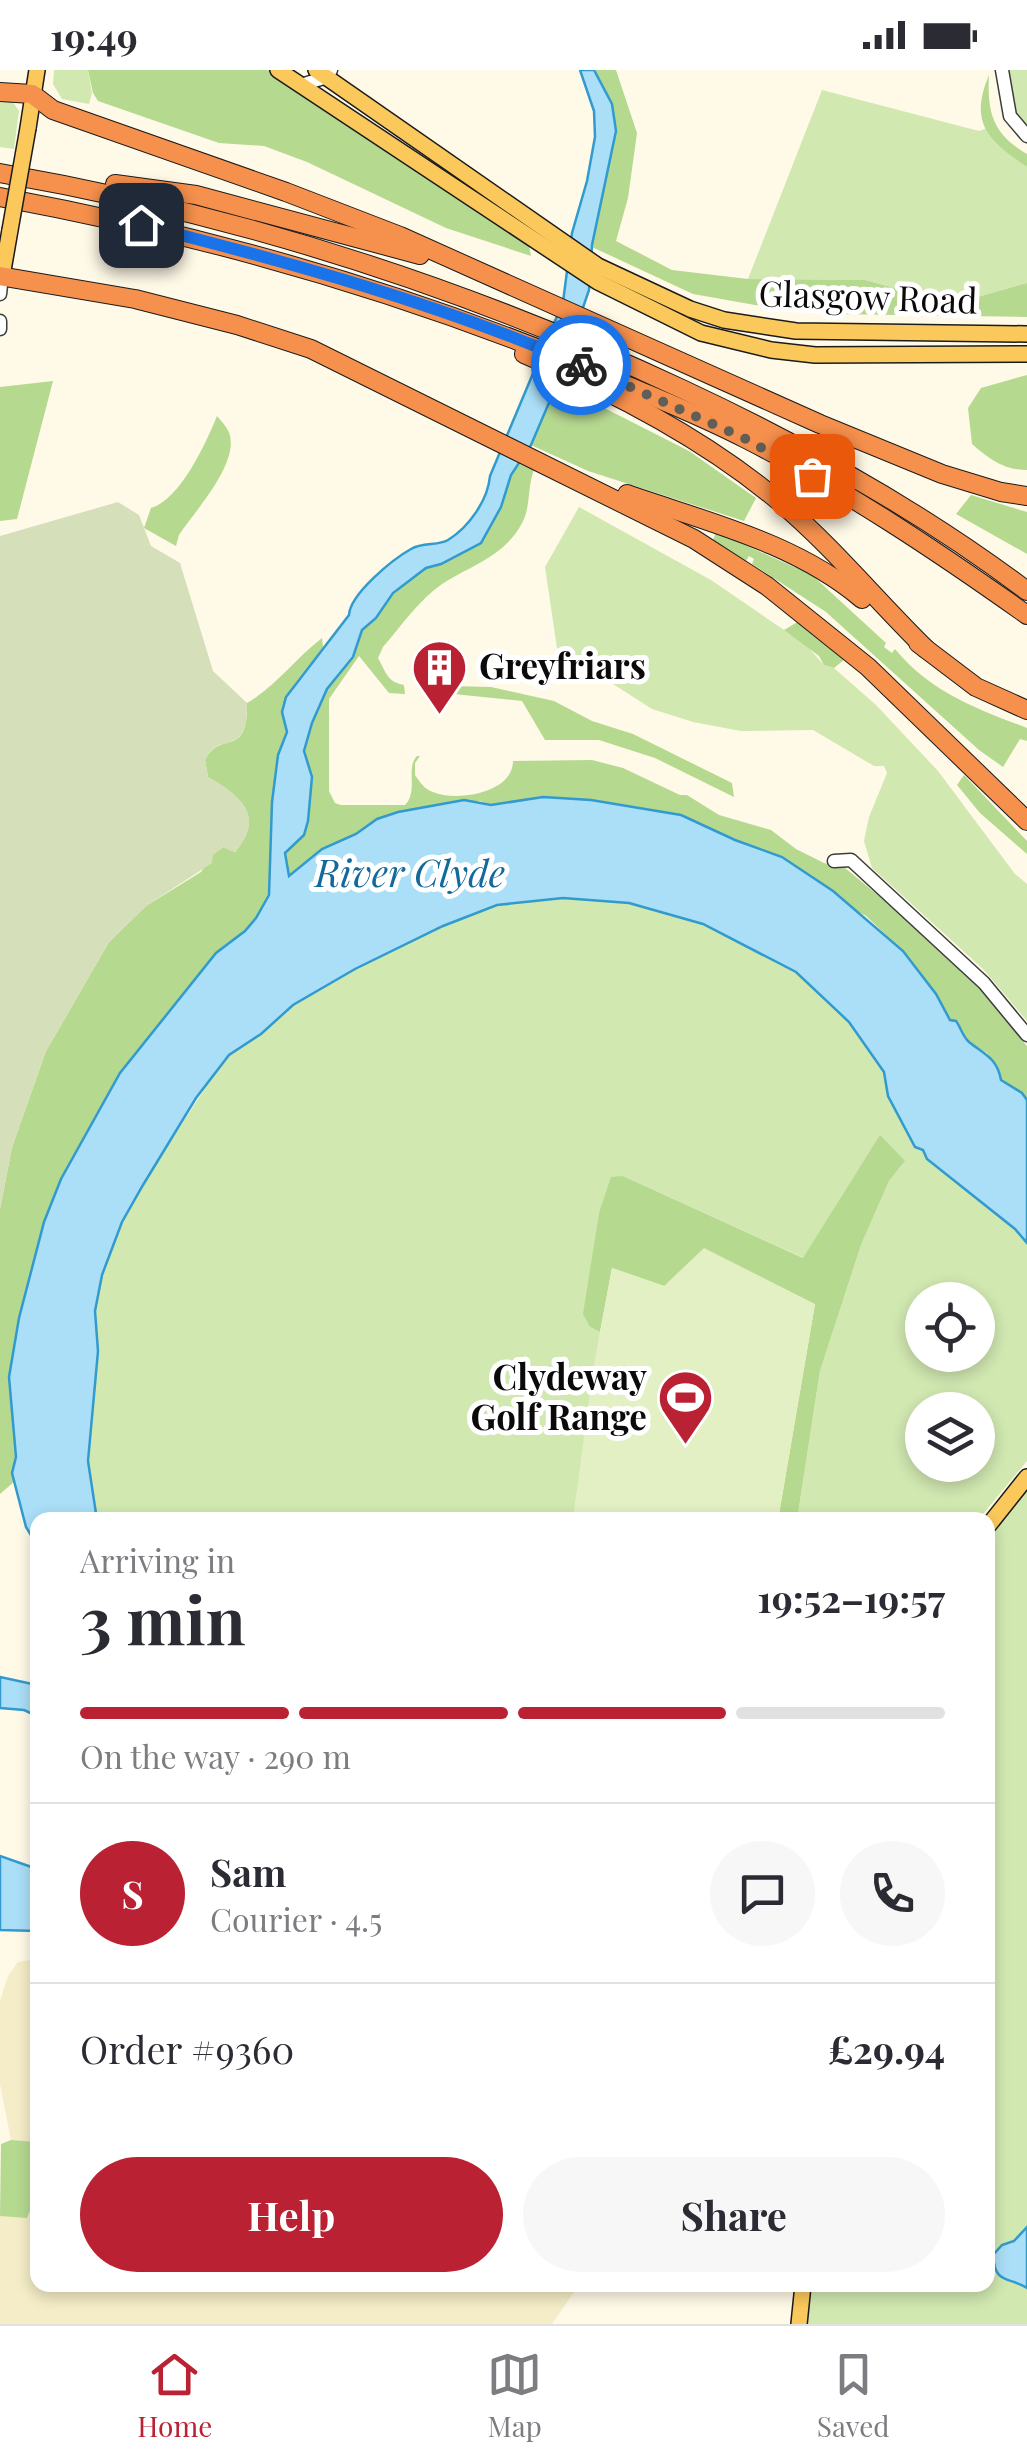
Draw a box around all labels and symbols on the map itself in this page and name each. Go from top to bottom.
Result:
pin [99,183,184,268]
street label: Glasgow Road [758,268,978,323]
courier [531,315,631,415]
pin [770,434,855,519]
building icon: Greyfriars [410,637,470,716]
place label: Greyfriars [479,641,646,688]
water label: River Clyde [313,846,505,897]
place label: Clydeway Golf Range [470,1352,647,1439]
sports icon: Clydeway Golf Range [656,1368,716,1447]

